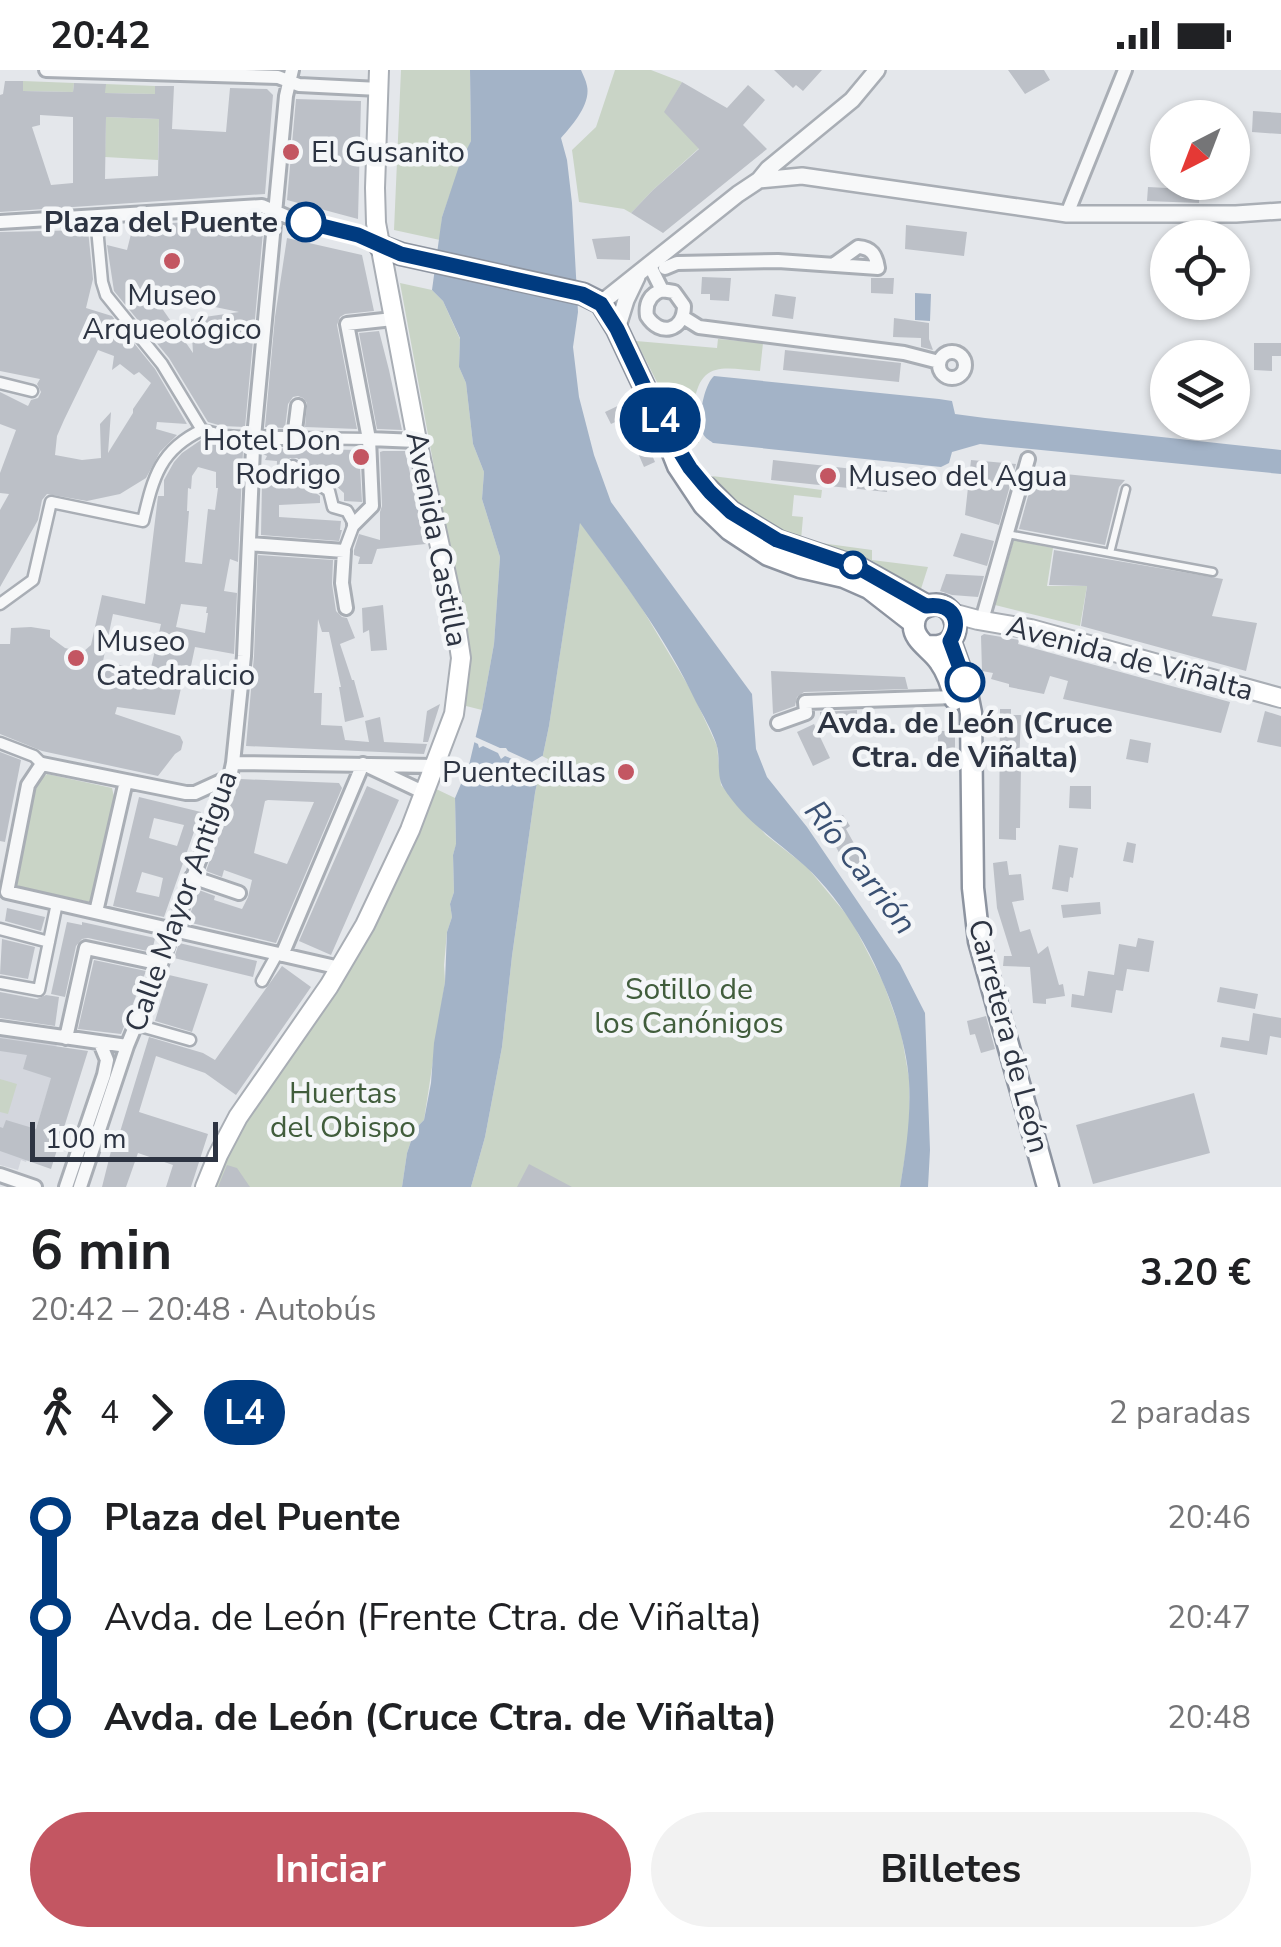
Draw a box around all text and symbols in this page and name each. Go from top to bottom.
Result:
text: 20:42 [50,10,151,61]
north arrow [1150,100,1250,200]
map controls [1150,100,1250,440]
place label: El Gusanito [311,132,465,173]
marker: El Gusanito [280,141,302,163]
place label: Plaza del Puente [44,202,278,243]
marker: Plaza del Puente [287,203,325,241]
button: locate [1150,220,1250,320]
marker: Museo Arqueológico [161,250,183,272]
place label: Museo Arqueológico [82,275,262,350]
button: layers [1150,340,1250,440]
line badge: L4 [615,388,705,452]
text: L4 [640,397,680,444]
place label: Hotel Don Rodrigo [203,420,341,495]
street label: Avenida Castilla [396,428,477,650]
marker: Hotel Don Rodrigo [350,446,372,468]
place label: Museo del Agua [848,456,1067,497]
marker: Museo del Agua [817,465,839,487]
unlabelled marker [840,552,866,578]
street label: Avenida de Viñalta [1002,606,1258,711]
place label: Museo Catedralicio [96,621,255,696]
marker: Museo Catedralicio [65,647,87,669]
marker: Avda. de León (Cruce Ctra. de Viñalta) [946,663,984,701]
place label: Avda. de León (Cruce Ctra. de Viñalta) [817,703,1113,778]
place label: Puentecillas [442,752,606,793]
marker: Puentecillas [615,761,637,783]
street label: Calle Mayor Antigua [115,765,248,1038]
water label: Río Carrión [795,791,927,943]
street label: Carretera de León [958,915,1059,1158]
park label: Sotillo de los Canónigos [594,969,784,1044]
park label: Huertas del Obispo [270,1073,416,1148]
scale bar [30,1117,218,1162]
text: 100 m [45,1120,127,1158]
text: 6 min [30,1213,172,1288]
text: 3.20 € [1140,1247,1251,1298]
text: 20:42 – 20:48 · Autobús [30,1288,377,1331]
icon: walk [30,1385,85,1440]
icon: forward [134,1385,189,1440]
text: L4 [224,1389,265,1436]
text: 4 [100,1391,119,1434]
text: 2 paradas [1109,1391,1251,1434]
text: Plaza del Puente [104,1492,401,1543]
text: 20:46 [1167,1496,1251,1539]
text: Avda. de León (Frente Ctra. de Viñalta) [104,1592,762,1643]
text: 20:47 [1167,1596,1251,1639]
text: Avda. de León (Cruce Ctra. de Viñalta) [104,1692,777,1743]
text: 20:48 [1167,1696,1251,1739]
button: Iniciar [30,1812,631,1927]
button: Billetes [651,1812,1251,1927]

